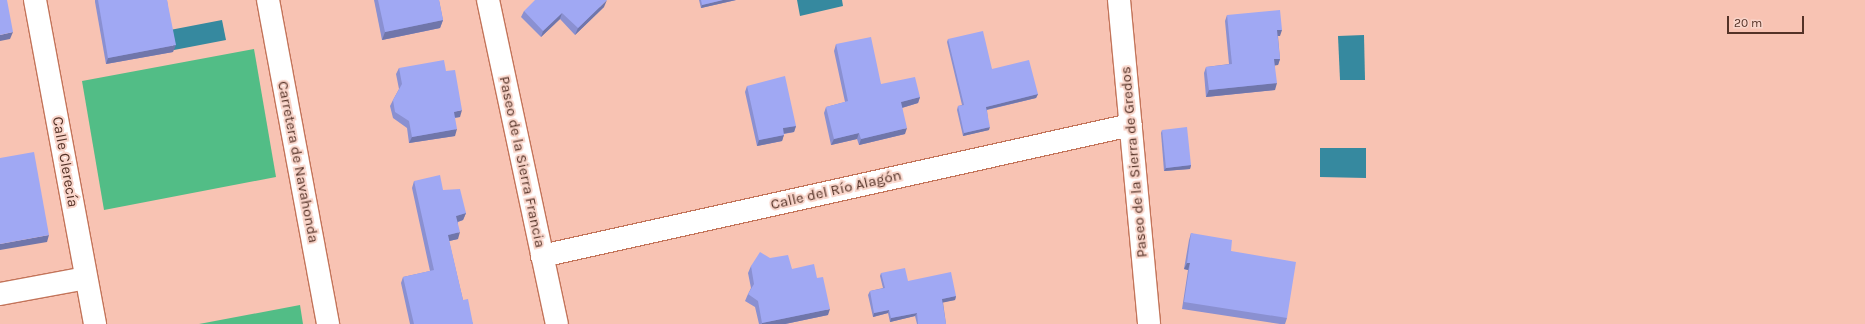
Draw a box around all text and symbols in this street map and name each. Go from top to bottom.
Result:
scale bar [1729,8,1806,34]
text: 20 m [1734,16,1762,30]
street label: Paseo de la Sierra de Gredos [1117,66,1151,258]
street label: Paseo de la Sierra Francia [495,75,549,249]
street label: Carretera de Navahonda [273,80,323,244]
street label: Calle Clerecía [48,115,82,209]
street label: Calle del Río Alagón [769,166,903,214]

